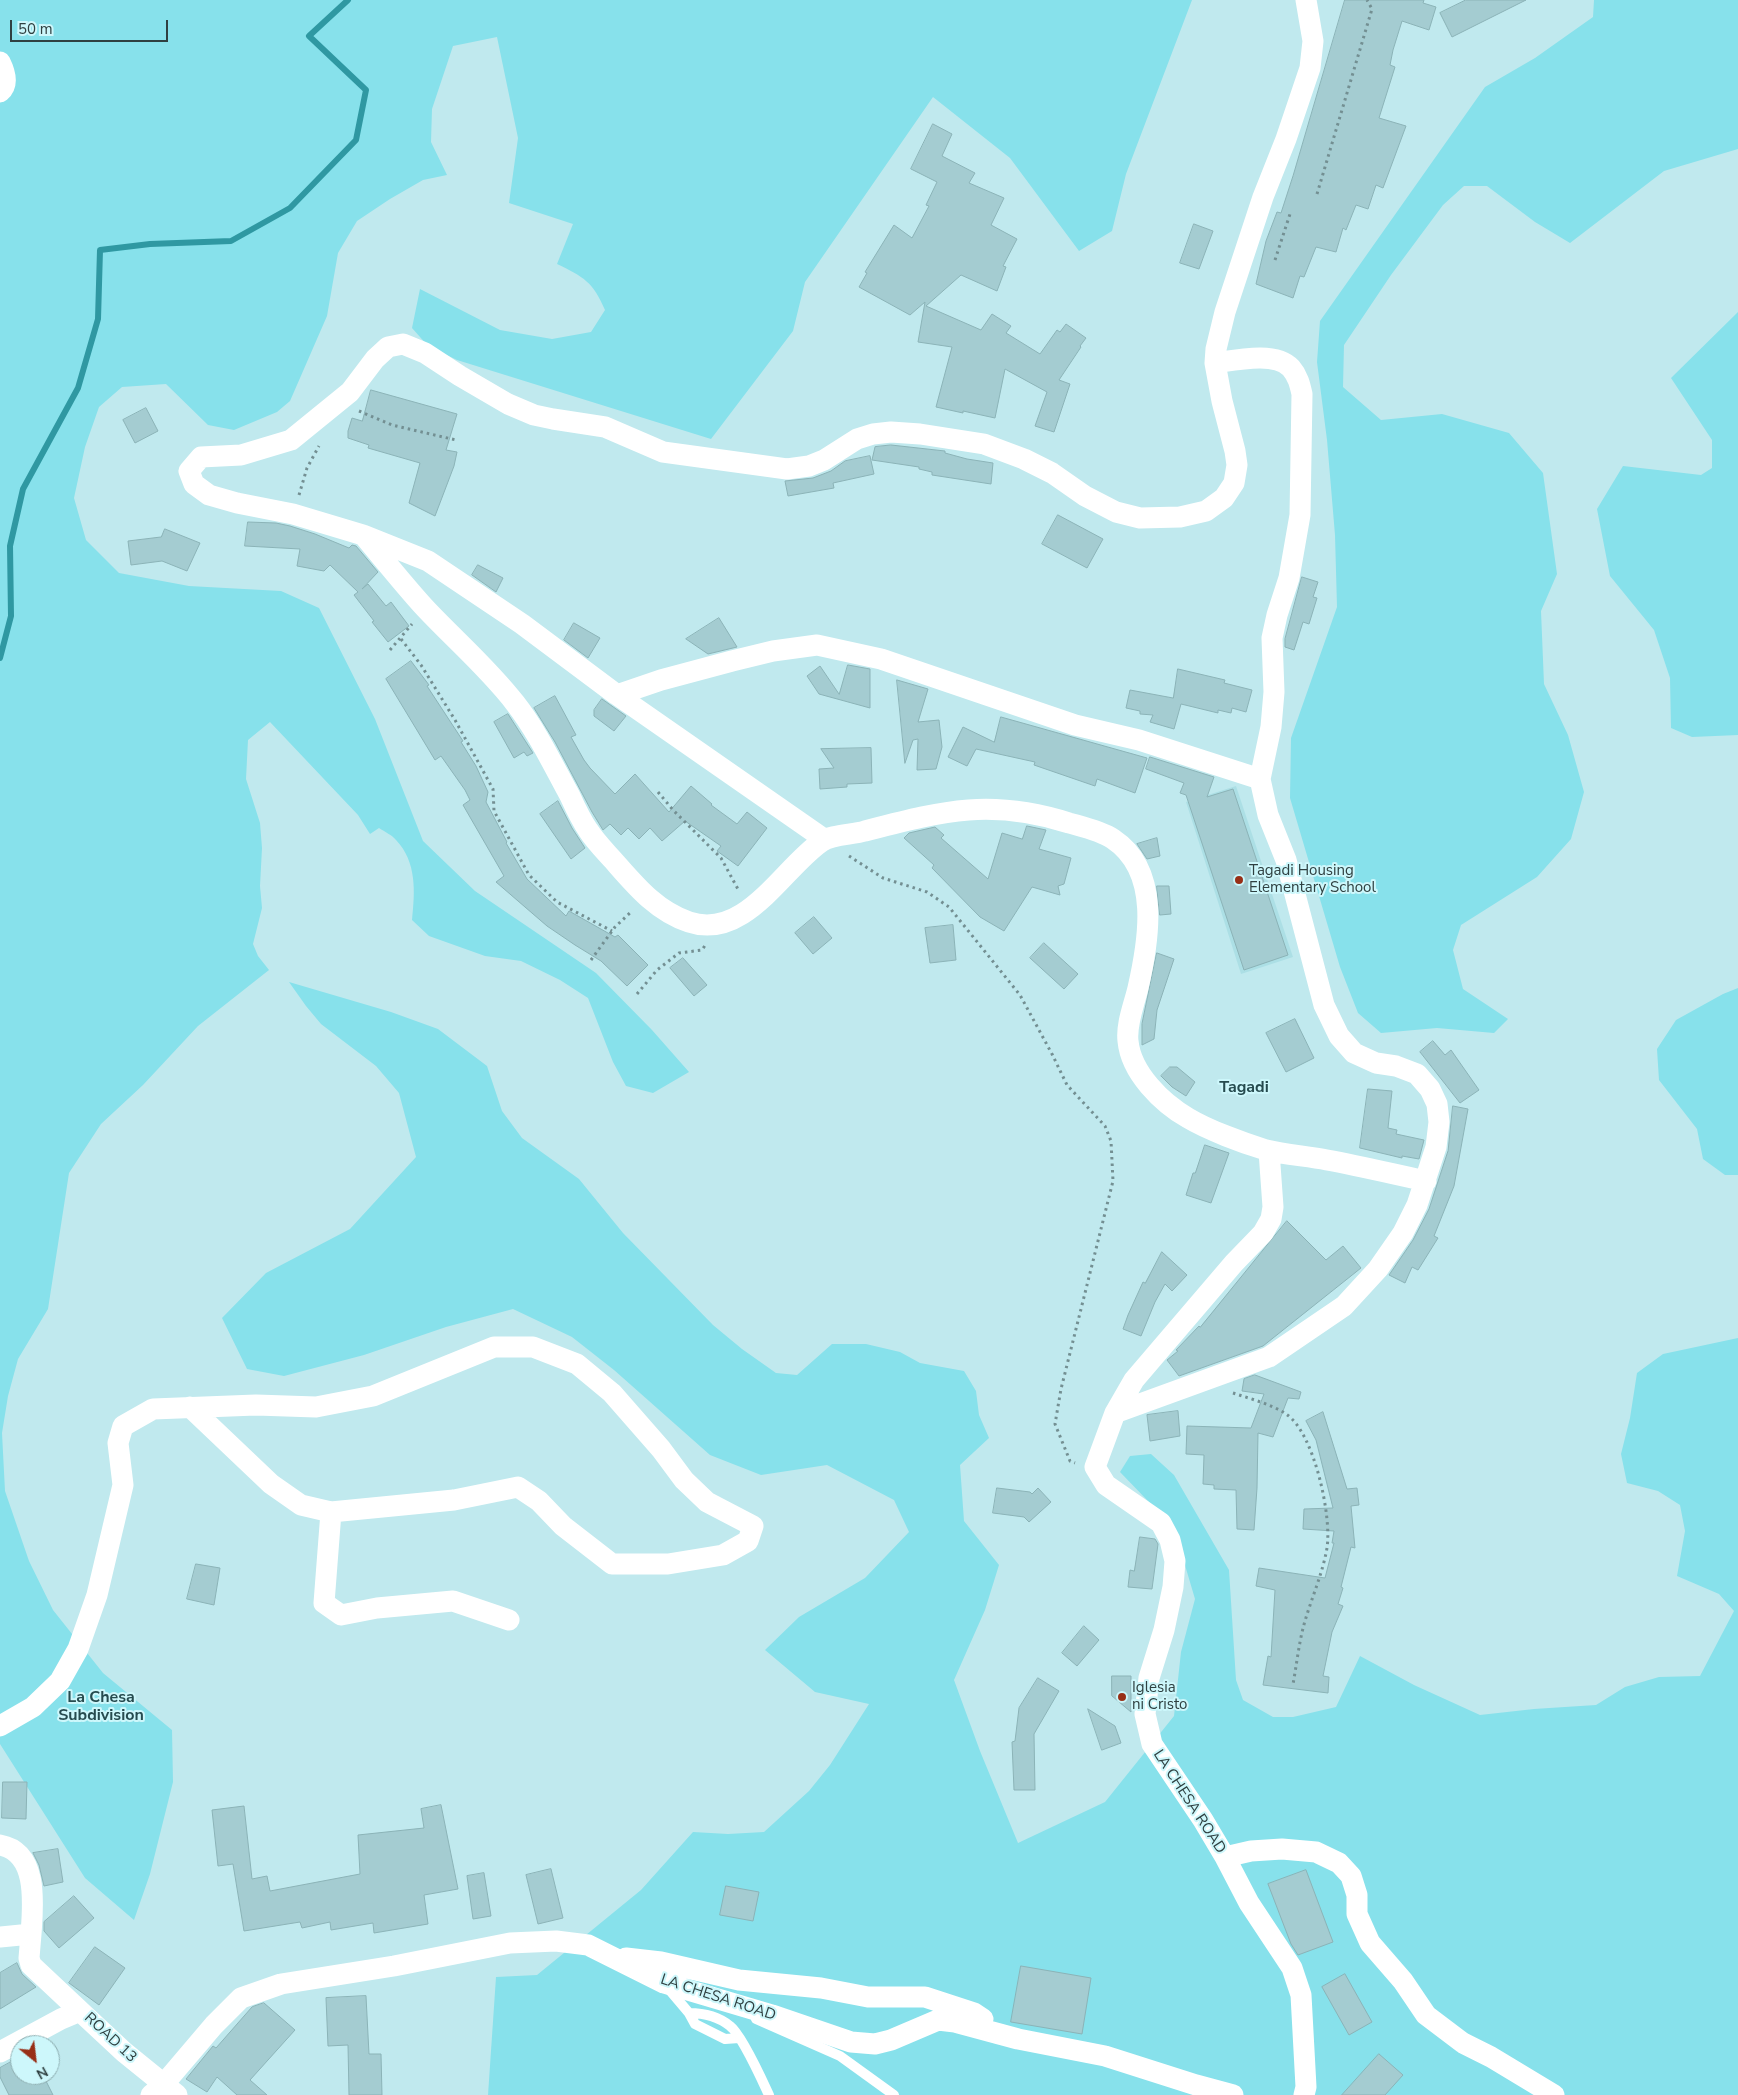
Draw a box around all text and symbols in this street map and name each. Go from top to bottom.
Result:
scale bar [12,10,170,42]
text: 50 m [18,19,53,39]
place label: Tagadi Housing Elementary School [1249,862,1376,897]
marker: Tagadi Housing Elementary School [1233,874,1245,886]
district label: Tagadi [1219,1078,1269,1098]
place label: Iglesia ni Cristo [1132,1679,1187,1714]
district label: La Chesa Subdivision [58,1688,144,1726]
marker: Iglesia ni Cristo [1116,1691,1128,1703]
street label: LA CHESA ROAD [1149,1747,1229,1857]
street label: LA CHESA ROAD [658,1971,778,2025]
street label: ROAD 13 [80,2009,140,2067]
north arrow [10,2035,60,2085]
text: N [33,2062,51,2084]

